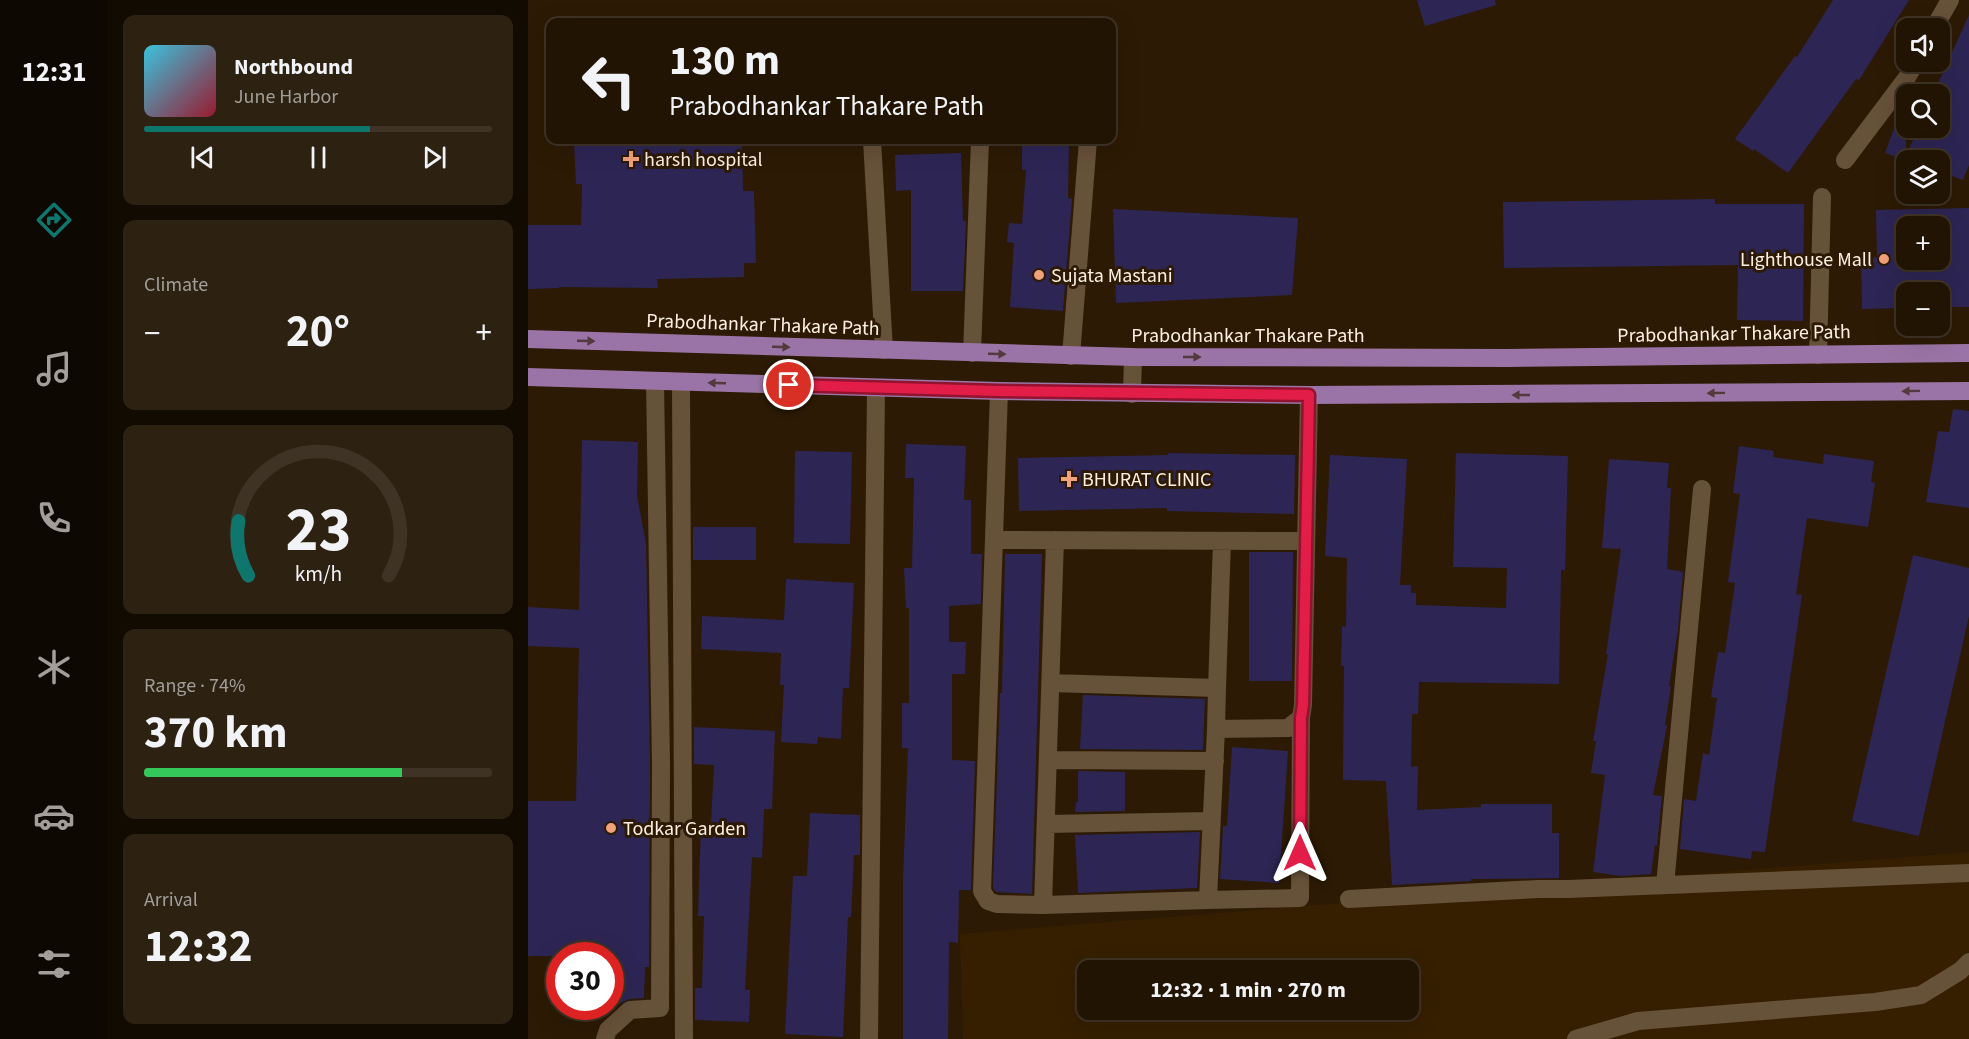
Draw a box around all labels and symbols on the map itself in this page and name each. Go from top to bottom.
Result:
place label: harsh hospital [644,146,763,174]
marker: harsh hospital [622,150,640,168]
place label: Lighthouse Mall [1740,246,1872,274]
marker: Lighthouse Mall [1877,252,1891,266]
place label: Sujata Mastani [1051,262,1173,290]
marker: Sujata Mastani [1032,268,1046,282]
street label: Prabodhankar Thakare Path [646,307,880,343]
street label: Prabodhankar Thakare Path [1617,318,1851,350]
street label: Prabodhankar Thakare Path [1131,322,1365,350]
one-way arrow [577,336,596,346]
one-way arrow [772,342,791,351]
one-way arrow [988,349,1007,358]
one-way arrow [1183,352,1202,362]
pin [763,359,814,410]
one-way arrow [707,378,726,387]
one-way arrow [1901,386,1920,396]
one-way arrow [1706,388,1725,398]
one-way arrow [1511,390,1530,400]
place label: BHURAT CLINIC [1082,466,1212,494]
marker: BHURAT CLINIC [1060,470,1078,488]
place label: Todkar Garden [623,815,746,843]
marker: Todkar Garden [604,821,618,835]
position arrow [1268,821,1332,885]
speed limit sign: 30 [546,942,624,1020]

